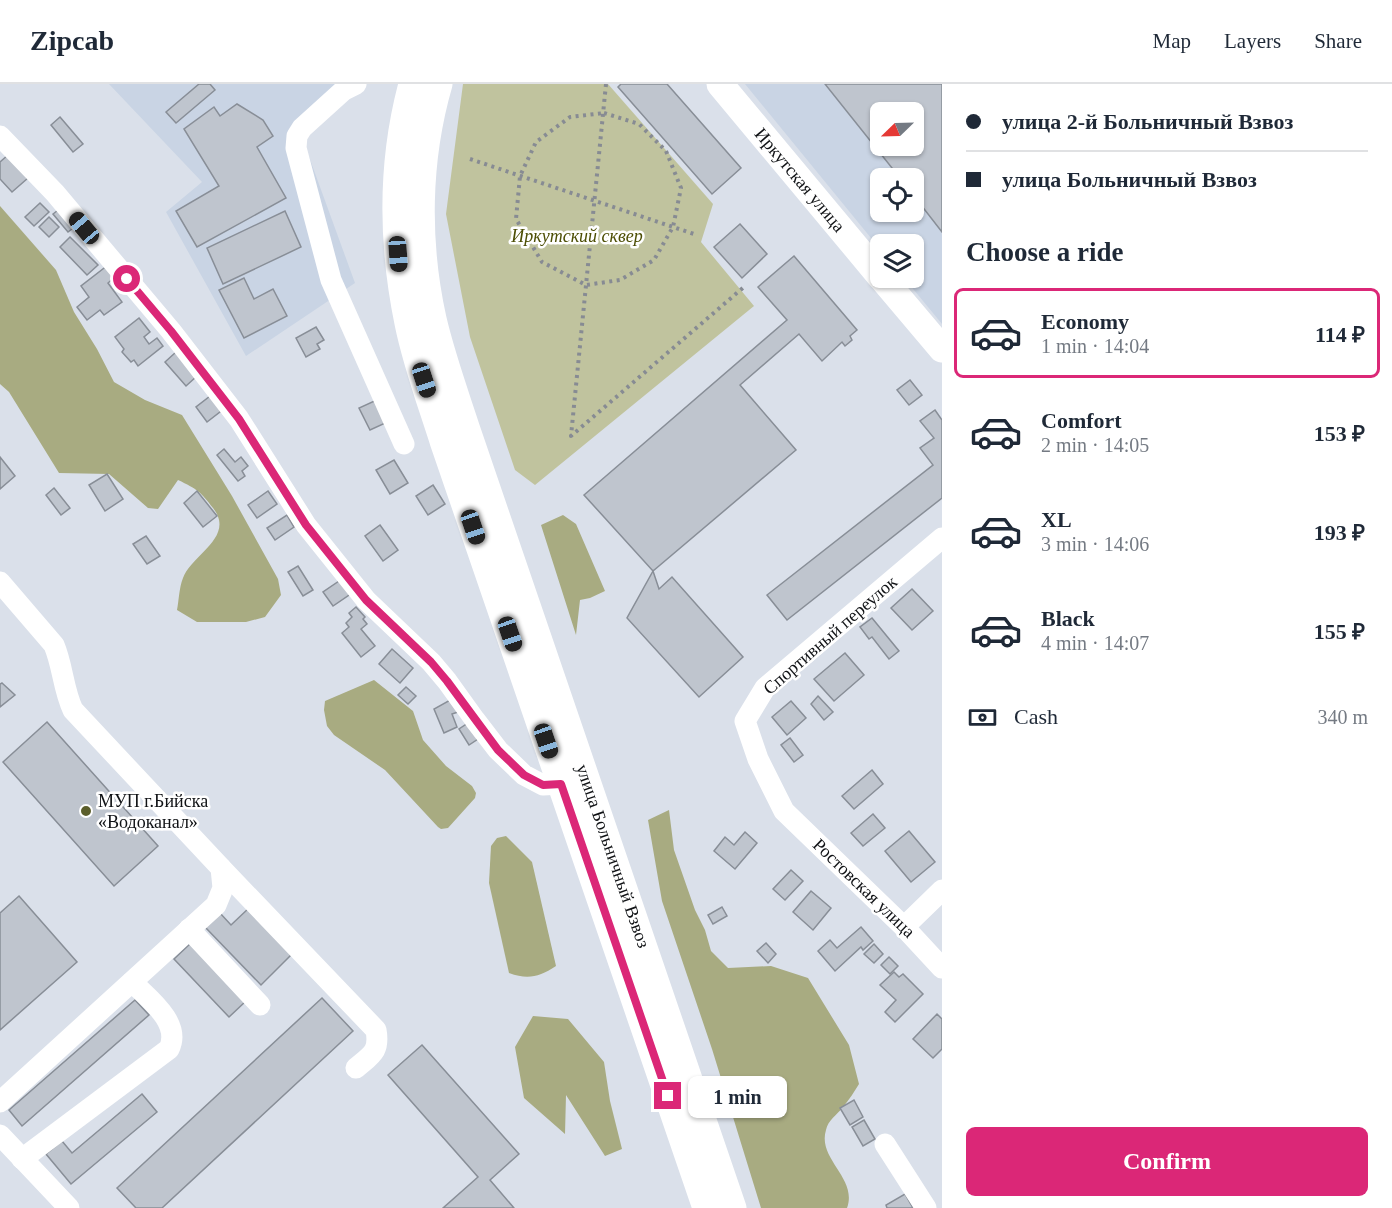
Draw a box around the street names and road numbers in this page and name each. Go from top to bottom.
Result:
street label: Иркутская улица [751,124,849,236]
street label: Спортивный переулок [759,571,901,698]
street label: улица Больничный Взвоз [572,761,654,951]
street label: Ростовская улица [809,834,919,942]

